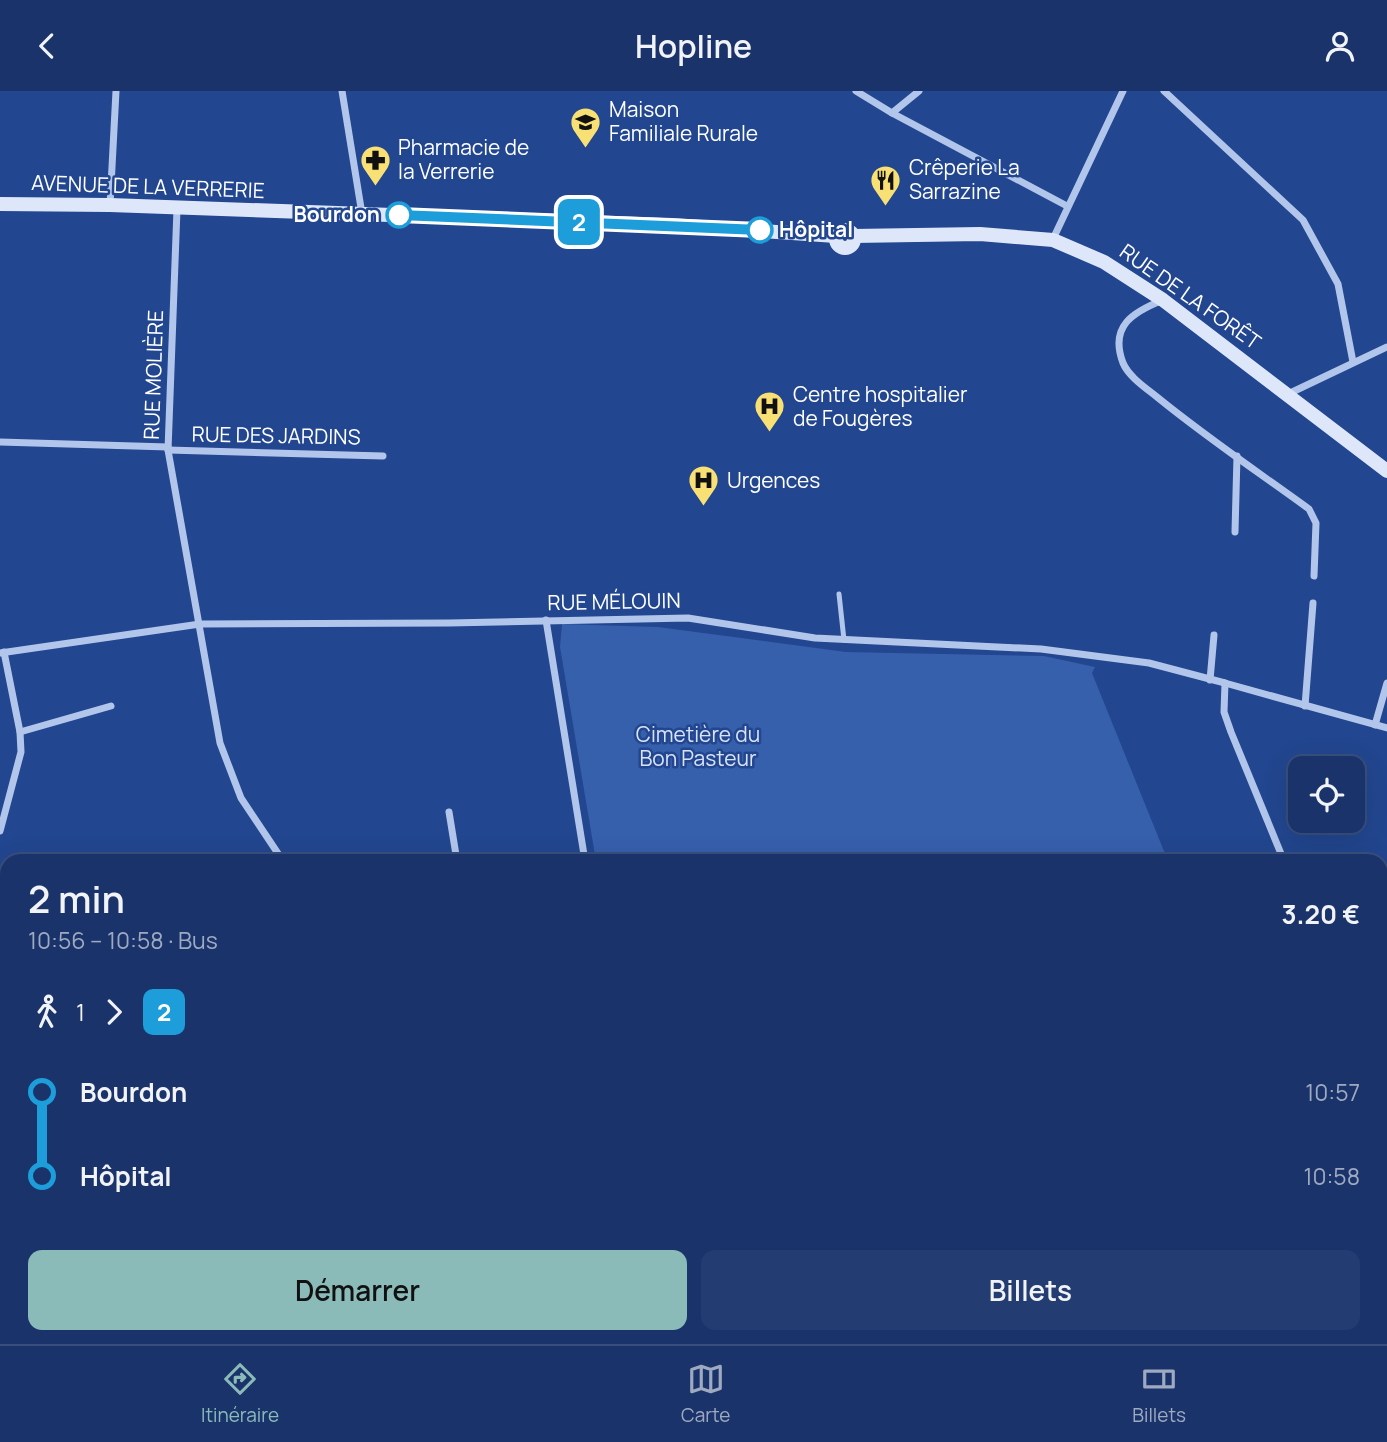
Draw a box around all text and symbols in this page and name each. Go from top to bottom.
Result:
text: Hopline [635,24,752,68]
icon: back [28,27,66,65]
icon: person [1321,27,1359,65]
place label: Maison Familiale Rurale [609,95,758,147]
school or university icon: Maison Familiale Rurale [569,105,603,149]
place label: Pharmacie de la Verrerie [398,133,529,185]
pharmacy icon: Pharmacie de la Verrerie [358,143,392,187]
place label: Crêperie La Sarrazine [909,153,1020,205]
restaurant icon: Crêperie La Sarrazine [869,163,903,207]
street label: AVENUE DE LA VERRERIE [31,168,265,204]
line badge: 2 [556,199,602,245]
place label: Bourdon [293,200,380,228]
marker: Bourdon [386,202,412,228]
text: 2 [572,205,586,238]
place label: Hôpital [779,215,853,243]
marker: Hôpital [747,217,773,243]
street label: RUE DE LA FORÊT [1114,237,1267,356]
street label: RUE MOLIÈRE [137,310,169,440]
place label: Centre hospitalier de Fougères [793,380,968,432]
hospital icon: Centre hospitalier de Fougères [753,390,787,434]
street label: RUE DES JARDINS [191,420,361,450]
hospital icon: Urgences [687,464,721,508]
place label: Urgences [727,466,820,494]
street label: RUE MÉLOUIN [547,586,681,616]
park label: Cimetière du Bon Pasteur [636,720,760,772]
map controls [1288,756,1365,833]
button: locate [1288,756,1365,833]
text: 2 min [28,872,125,924]
text: 3.20 € [1281,896,1360,932]
text: 10:56 – 10:58 · Bus [28,924,218,956]
icon: walk [28,993,66,1031]
icon: forward [95,993,133,1031]
text: 2 [157,995,171,1028]
text: 1 [76,996,85,1028]
text: Bourdon [80,1074,187,1110]
text: 10:57 [1305,1076,1360,1108]
text: Hôpital [80,1158,172,1194]
text: 10:58 [1303,1160,1360,1192]
button: Démarrer [28,1250,687,1330]
button: Billets [701,1250,1360,1330]
tab: Itinéraire [201,1360,279,1428]
tab: Carte [681,1360,730,1428]
tab: Billets [1132,1360,1186,1428]

